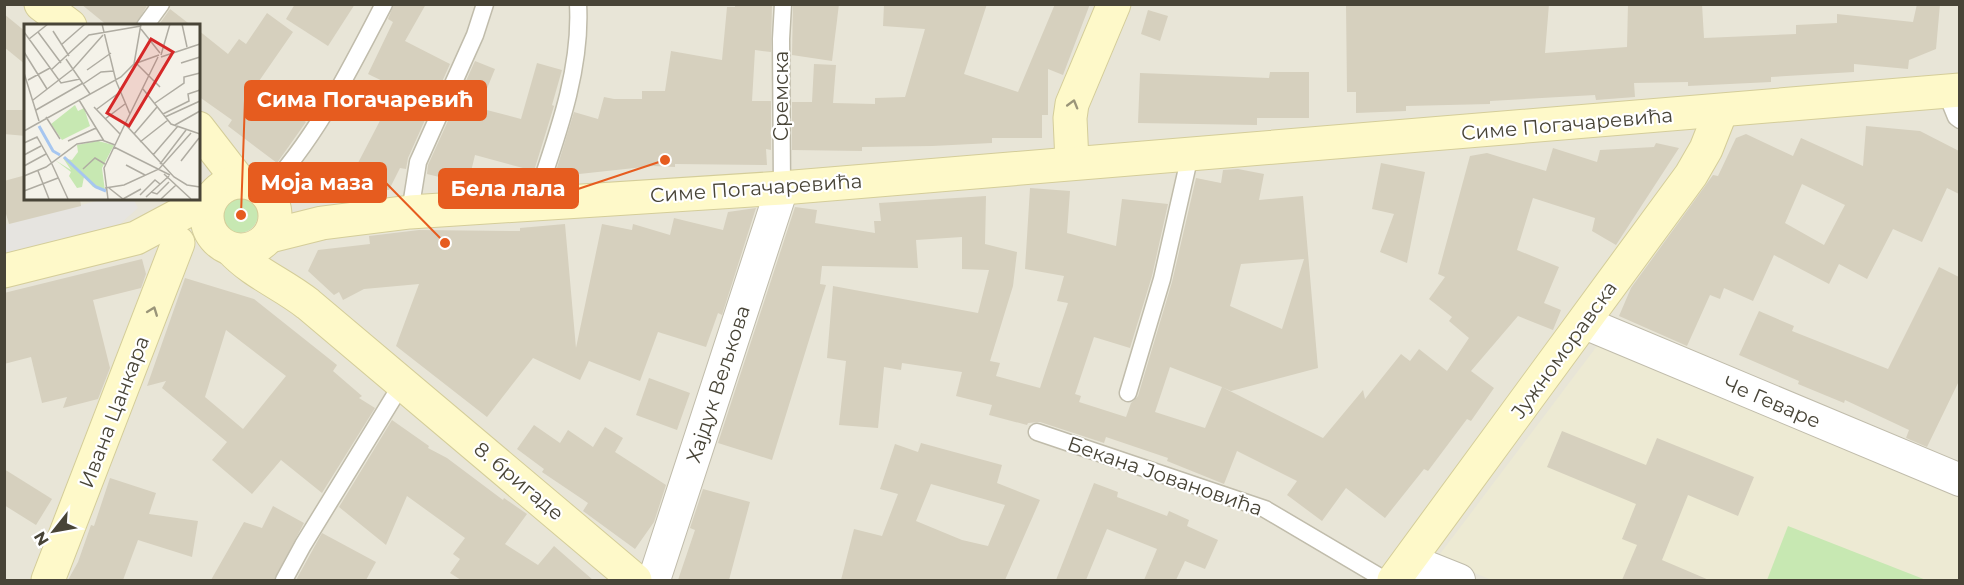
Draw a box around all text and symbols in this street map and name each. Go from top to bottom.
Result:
inset map [24,24,200,200]
street label: Сремска [769,51,793,141]
callout: Сима Погачаревић [245,81,486,120]
text: Сима Погачаревић [257,87,473,112]
one-way arrow [1066,99,1078,110]
street label: Симе Погачаревића [1460,103,1674,145]
callout: Моја маза [249,163,386,202]
callout: Бела лала [439,169,578,208]
street label: Симе Погачаревића [649,169,863,207]
text: Моја маза [260,170,374,195]
text: Бела лала [451,176,565,201]
street label: Јужноморавска [1506,276,1622,424]
street label: Хајдук Вељкова [681,302,755,466]
one-way arrow [146,306,158,317]
street label: Ивана Цанкара [74,333,154,491]
street label: Че Геваре [1720,371,1824,433]
street label: Бекана Јовановића [1064,431,1266,521]
street label: 8. бригаде [469,437,569,525]
north arrow [24,501,84,561]
text: N [30,528,53,549]

